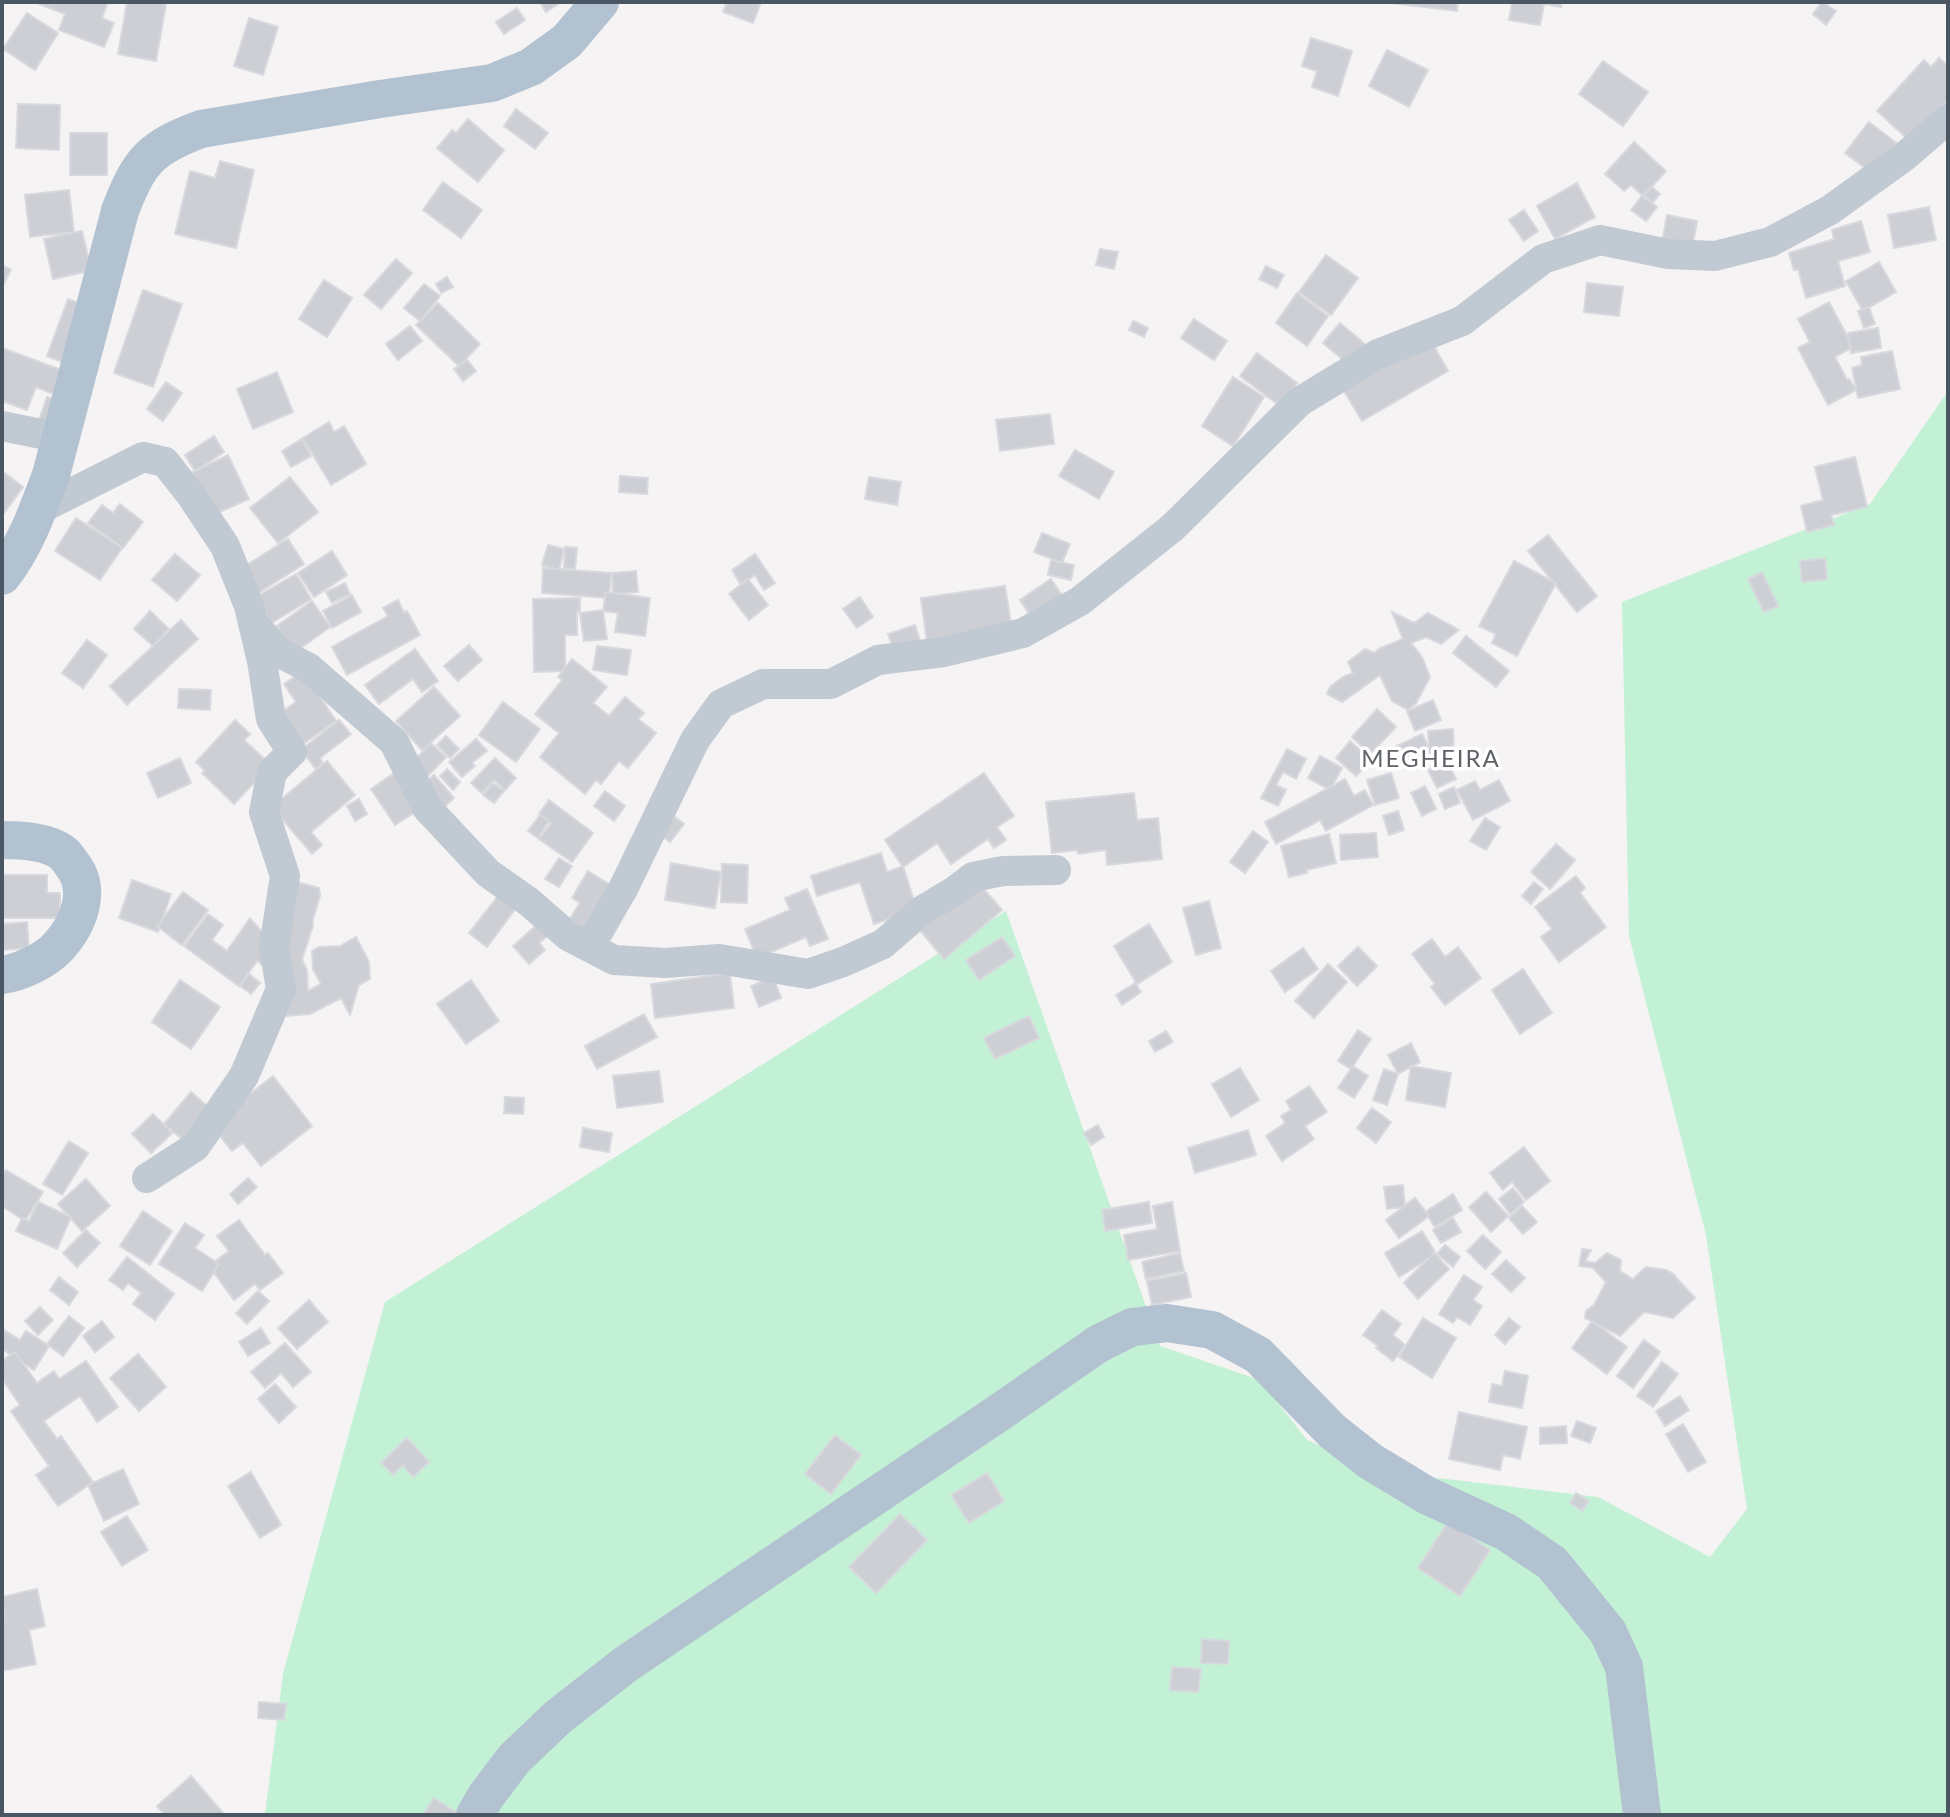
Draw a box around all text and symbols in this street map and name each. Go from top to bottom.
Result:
district label: MEGHEIRA [1361,743,1501,772]

